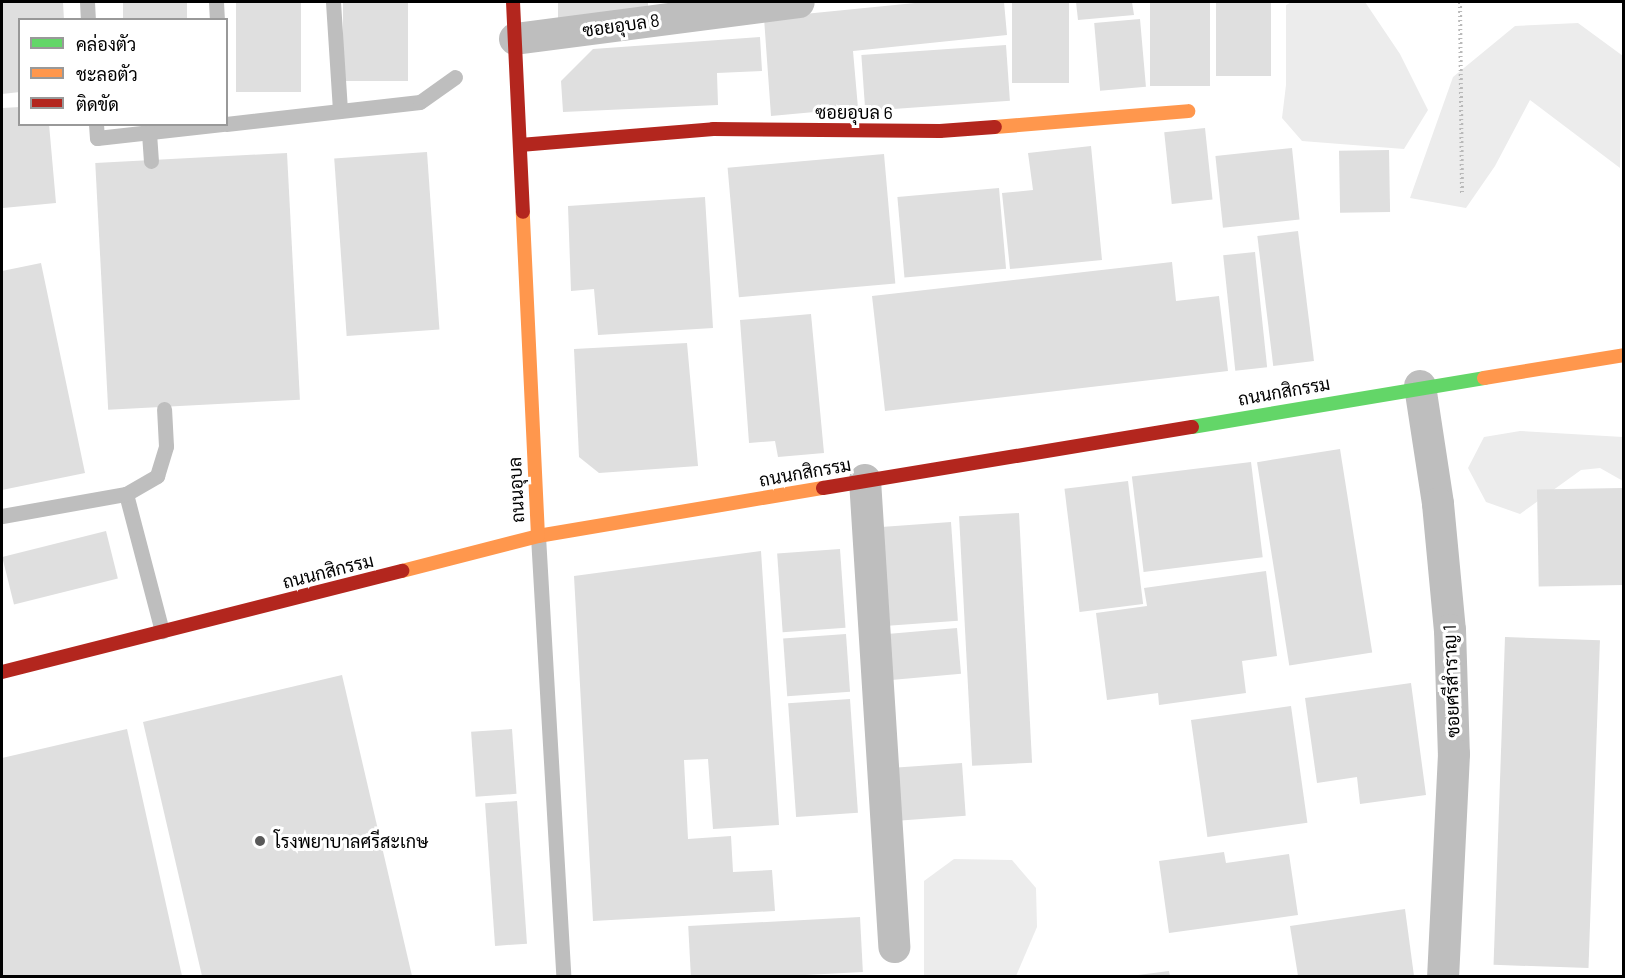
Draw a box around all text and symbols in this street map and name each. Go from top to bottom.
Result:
street label: ซอยอุบล 8 [581,9,661,41]
legend [18,18,228,126]
text: คล่องตัว [76,33,136,55]
text: ชะลอตัว [76,63,138,85]
text: ติดขัด [76,93,119,115]
street label: ซอยอุบล 6 [815,101,893,123]
street label: ถนนกสิกรรม [1236,372,1332,410]
street label: ถนนกสิกรรม [757,453,853,491]
street label: ถนนอุบล [503,456,529,524]
street label: ถนนกสิกรรม [280,549,376,593]
street label: ซอยศรีสำราญ 1 [1438,624,1464,738]
place label: โรงพยาบาลศรีสะเกษ [274,830,428,852]
marker: โรงพยาบาลศรีสะเกษ [251,832,269,850]

